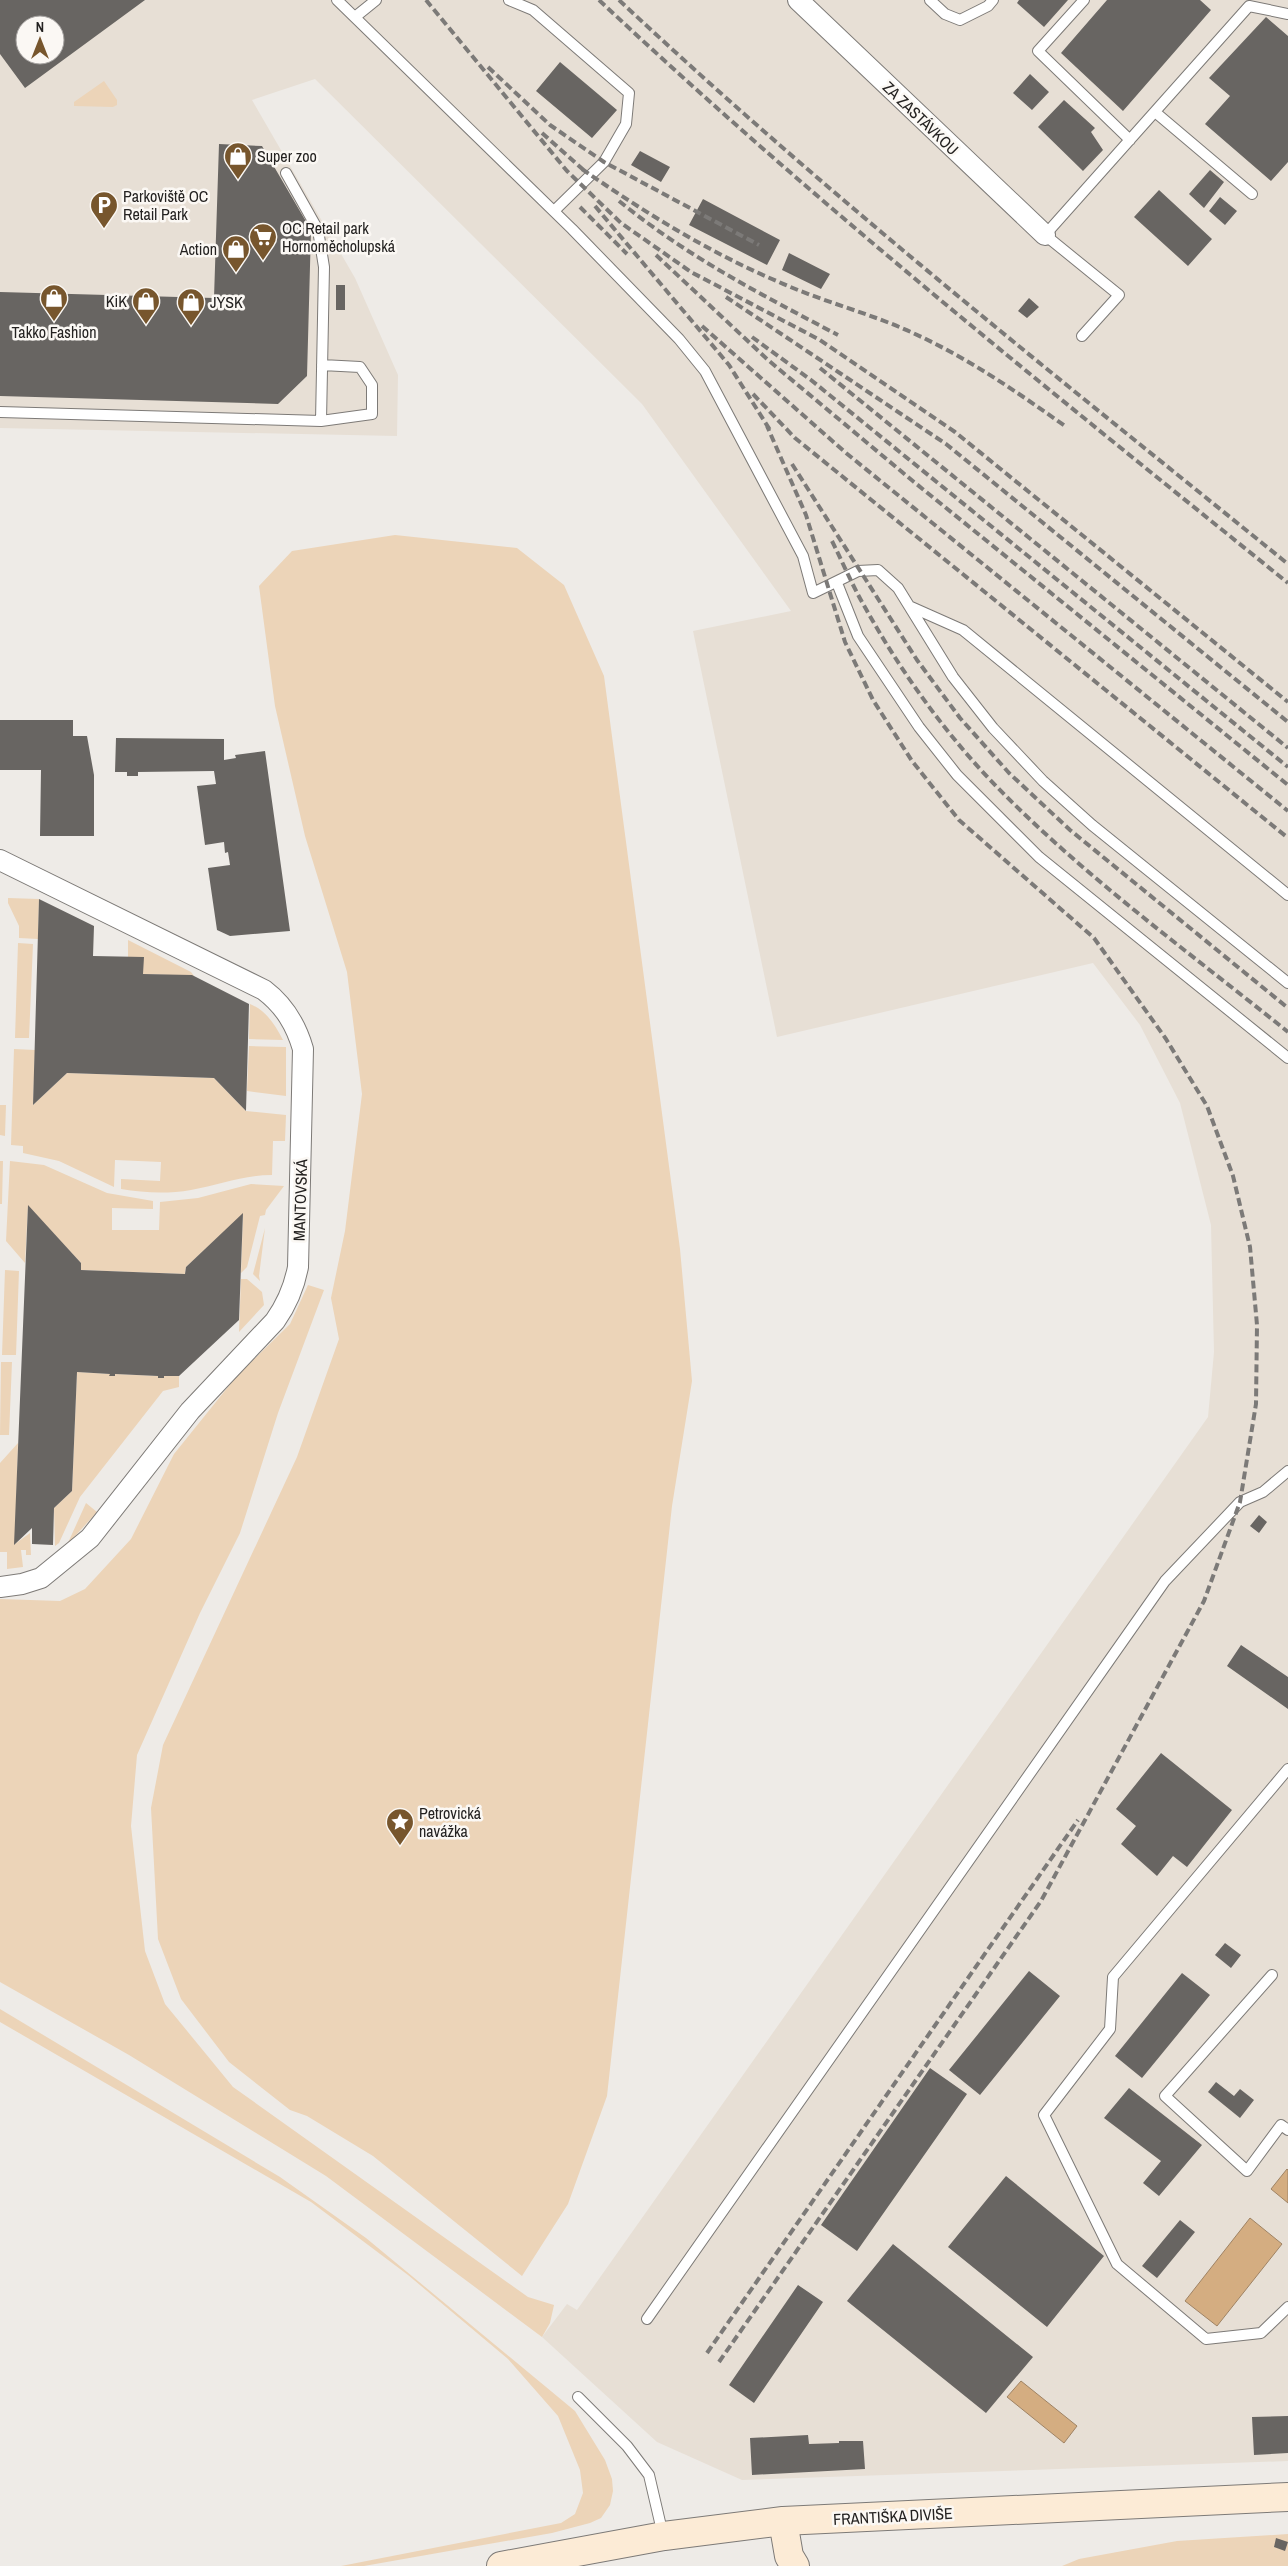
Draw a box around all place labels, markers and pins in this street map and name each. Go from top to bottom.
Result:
shop icon: Super zoo [223,141,253,180]
place label: Super zoo [257,145,317,167]
place label: Parkoviště OC Retail Park [123,185,208,225]
parking icon: Parkoviště OC Retail Park [89,190,119,229]
place label: OC Retail park Hornoměcholupská [282,217,396,257]
supermarket icon: OC Retail park Hornoměcholupská [248,222,278,261]
shop icon: Action [221,234,251,273]
place label: Action [179,238,217,260]
shop icon: Takko Fashion [39,283,69,322]
shop icon: KiK [131,286,161,325]
shop icon: JYSK [176,287,206,326]
place label: KiK [106,290,127,312]
place label: JYSK [210,291,243,313]
place label: Takko Fashion [12,321,96,343]
place label: Petrovická navážka [419,1802,482,1842]
place icon: Petrovická navážka [385,1807,415,1846]

